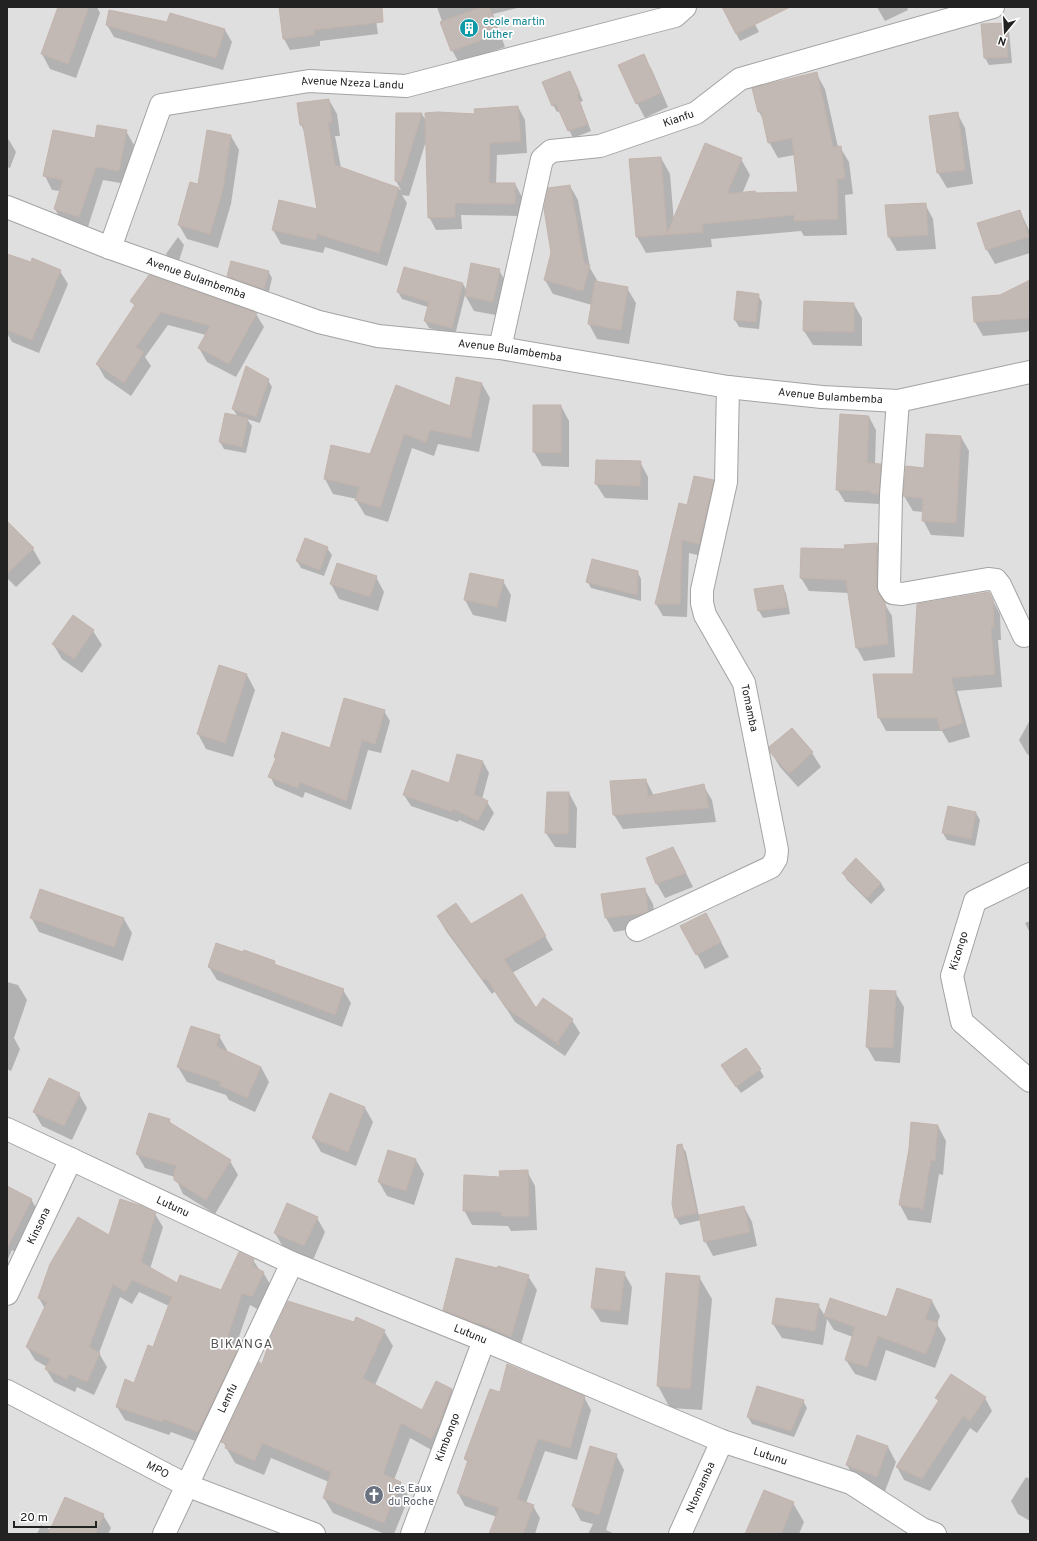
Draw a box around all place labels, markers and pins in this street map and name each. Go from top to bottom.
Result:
place label: ecole martin luther [483,15,545,42]
building icon: ecole martin luther [458,17,480,39]
place label: Les Eaux du Roche [388,1482,434,1509]
church icon: Les Eaux du Roche [363,1484,385,1506]

